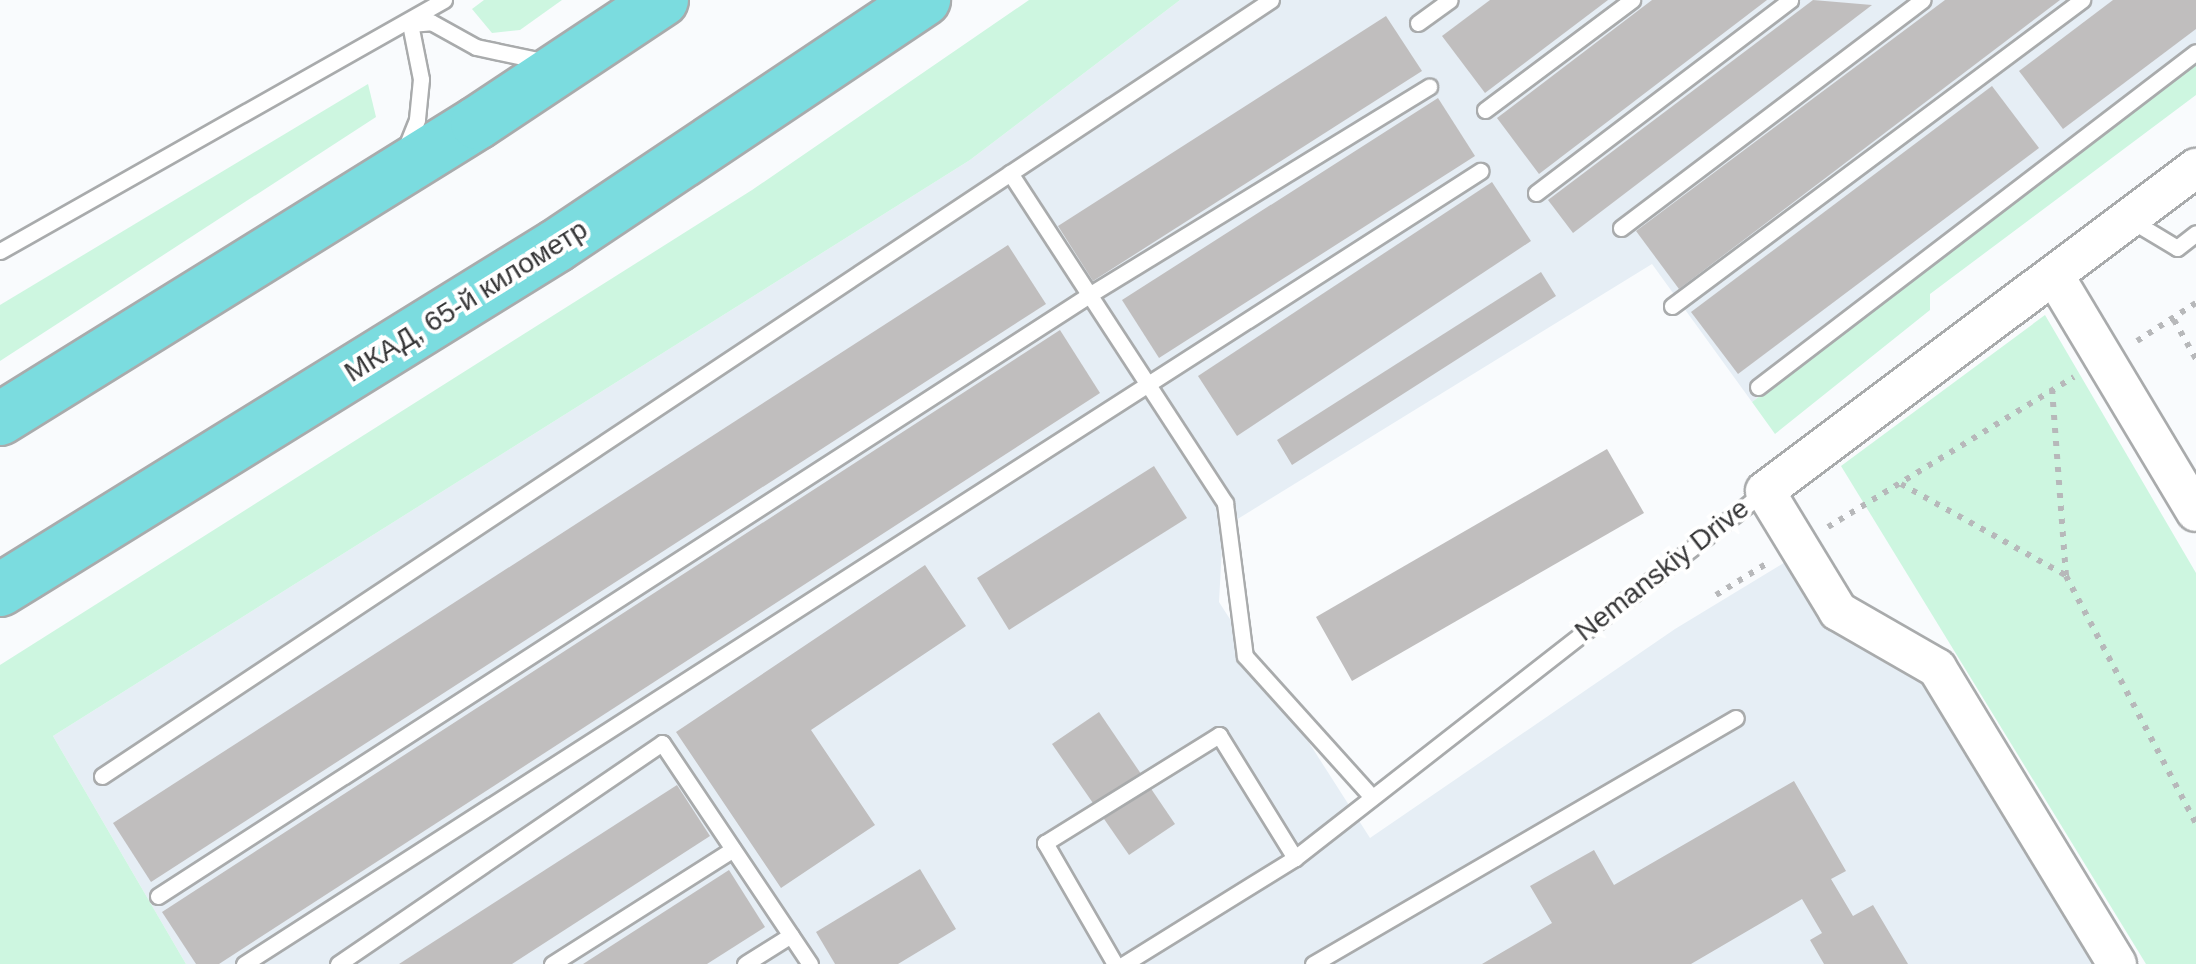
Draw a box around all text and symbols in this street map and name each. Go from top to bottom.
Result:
street label: МКАД, 65-й километр [338,213,594,389]
street label: Nemanskiy Drive [1568,492,1756,648]

